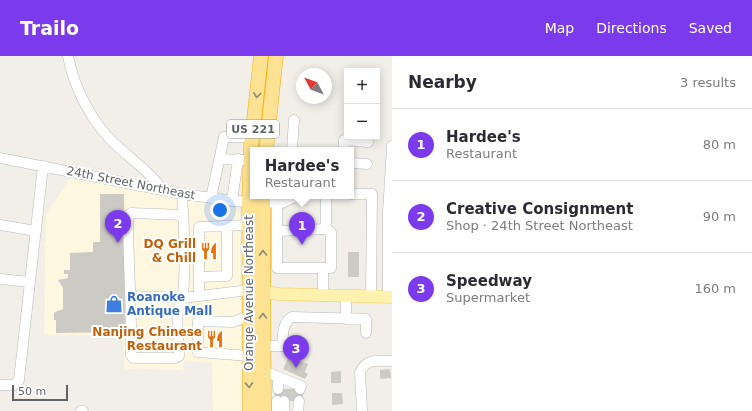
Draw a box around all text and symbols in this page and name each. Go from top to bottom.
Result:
text: Trailo [20,17,79,39]
text: Map [545,20,574,36]
text: Directions [596,20,667,36]
text: Saved [689,20,732,36]
north arrow [296,68,332,104]
map controls [344,68,380,140]
button: + [344,68,380,104]
text: Nearby [408,72,477,92]
text: 3 results [680,75,736,90]
one-way arrow [253,92,262,98]
button: − [344,104,380,140]
road number: US 221 [227,120,279,138]
text: Hardee's [446,128,521,146]
text: 1 [416,137,426,152]
text: 80 m [703,137,736,152]
text: Restaurant [446,146,517,161]
popup [250,147,354,199]
text: Hardee's [265,157,339,175]
street label: 24th Street Northeast [65,164,197,202]
text: Restaurant [265,175,336,190]
your location [210,200,230,220]
text: Creative Consignment [446,200,633,218]
text: 2 [416,209,426,224]
text: 90 m [703,209,736,224]
pin: 2 [105,210,131,243]
pin: 1 [289,212,315,245]
street label: Orange Avenue Northeast [242,215,256,371]
text: Shop · 24th Street Northeast [446,218,633,233]
place label: DQ Grill & Chill [144,237,196,265]
restaurant icon: DQ Grill & Chill [199,241,219,261]
one-way arrow [259,250,267,256]
text: Speedway [446,272,532,290]
text: 3 [416,281,426,296]
text: 160 m [694,281,736,296]
place label: Roanoke Antique Mall [127,290,212,318]
text: Supermarket [446,290,530,305]
shop icon: Roanoke Antique Mall [104,294,124,314]
one-way arrow [259,313,268,319]
place label: Nanjing Chinese Restaurant [92,325,202,353]
restaurant icon: Nanjing Chinese Restaurant [205,329,225,349]
pin: 3 [283,335,309,368]
one-way arrow [245,382,254,388]
scale bar [12,383,68,402]
text: 50 m [18,385,46,398]

